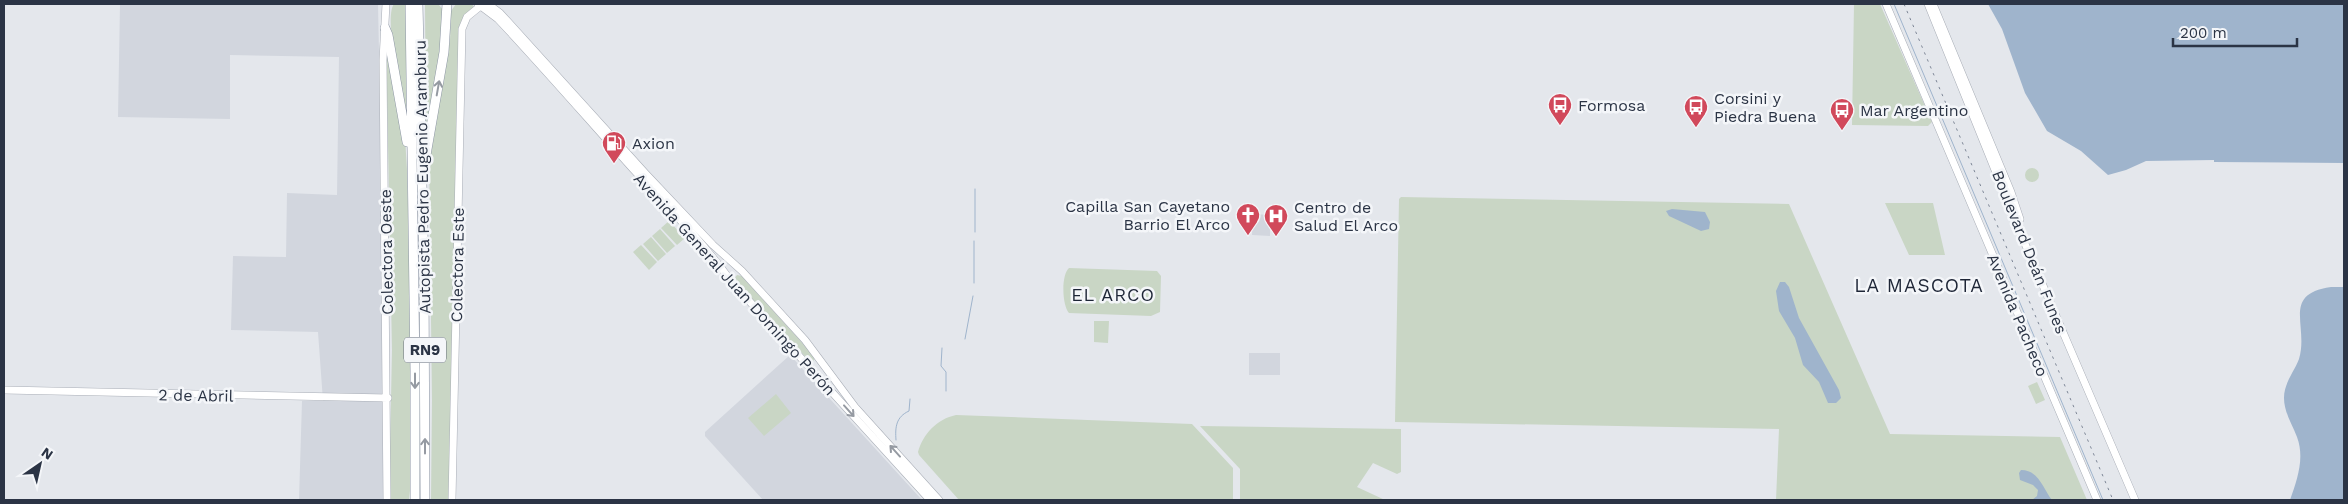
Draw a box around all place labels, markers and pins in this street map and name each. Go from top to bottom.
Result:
place label: Corsini y Piedra Buena [1714,89,1816,126]
bus stop icon: Formosa [1547,92,1573,126]
bus stop icon: Corsini y Piedra Buena [1683,94,1709,128]
place label: Formosa [1578,96,1645,115]
bus stop icon: Mar Argentino [1829,97,1855,131]
place label: Mar Argentino [1860,101,1968,120]
fuel station icon: Axion [601,130,627,164]
place label: Axion [632,134,675,153]
place label: Capilla San Cayetano Barrio El Arco [1065,197,1230,234]
place label: Centro de Salud El Arco [1294,198,1398,235]
church icon: Capilla San Cayetano Barrio El Arco [1235,202,1261,236]
hospital icon: Centro de Salud El Arco [1263,203,1289,237]

